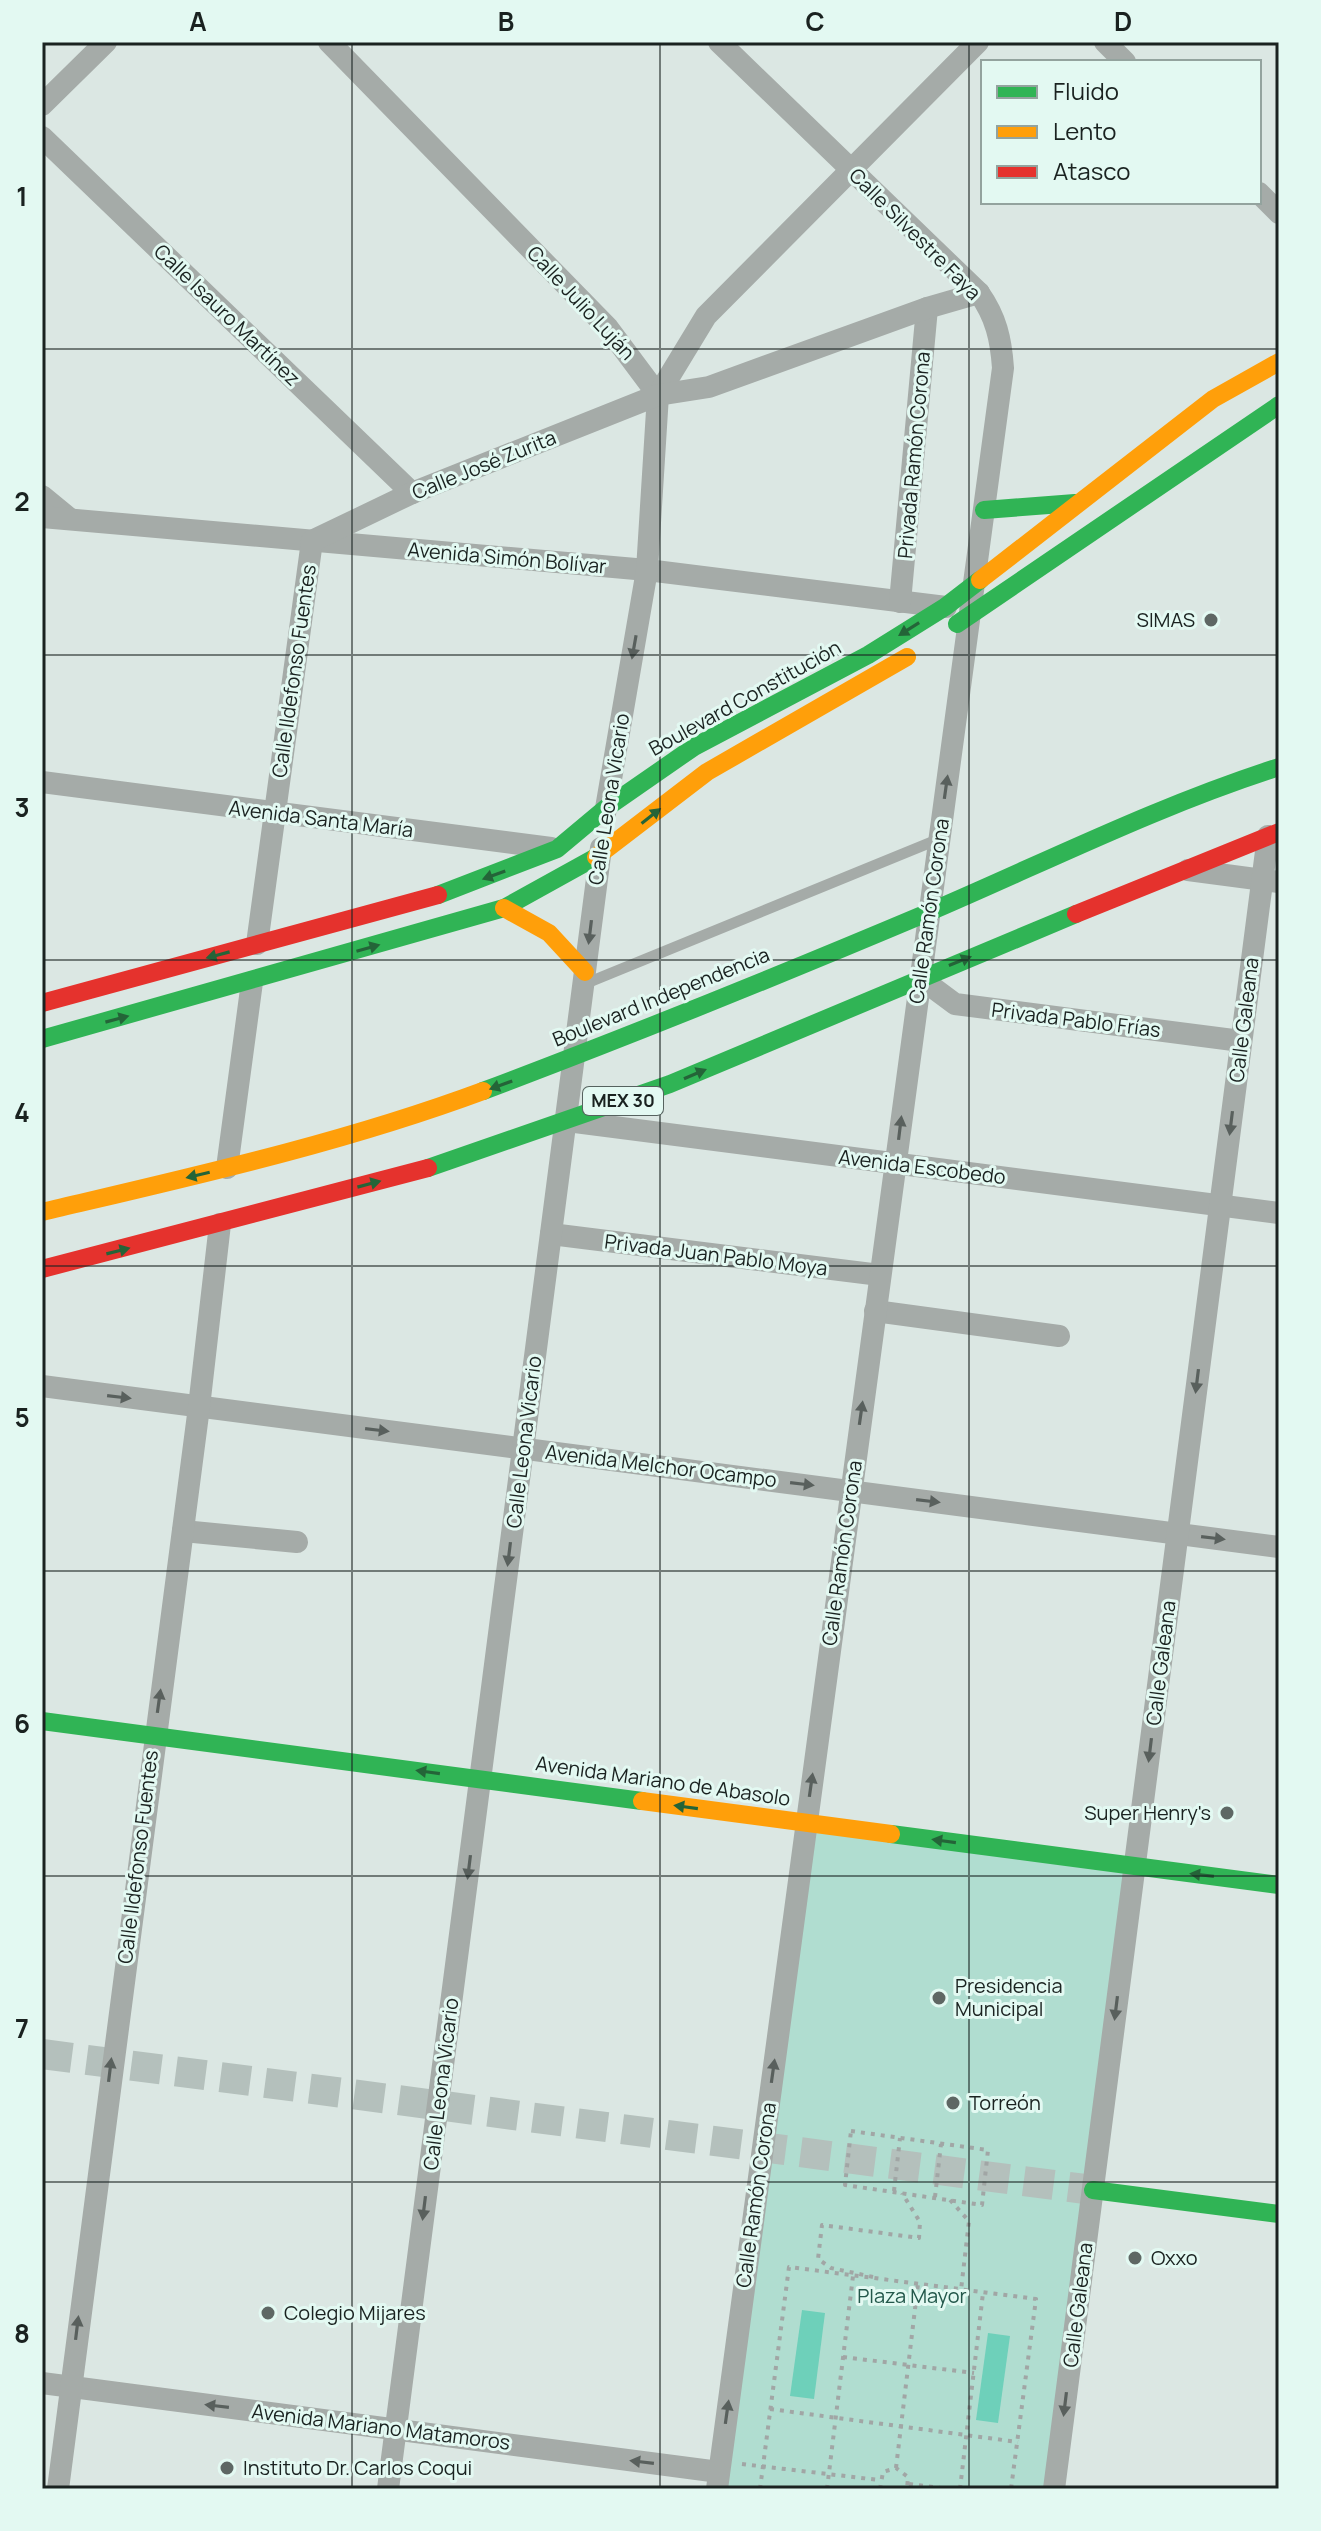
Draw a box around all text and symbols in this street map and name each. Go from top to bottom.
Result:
text: A [189,3,207,39]
text: B [498,3,514,39]
text: C [805,3,825,39]
text: D [1114,3,1132,39]
legend [981,60,1261,204]
text: Fluido [1053,74,1119,107]
text: Lento [1053,114,1117,147]
text: Atasco [1053,154,1130,187]
street label: Calle Silvestre Faya [843,162,987,306]
text: 1 [16,178,28,214]
street label: Calle Isauro Martínez [148,238,306,392]
street label: Calle Julio Luján [521,240,641,366]
street label: Privada Ramón Corona [891,350,936,560]
street label: Calle José Zurita [408,423,560,506]
text: 2 [14,483,30,519]
street label: Avenida Simón Bolívar [407,535,608,580]
street label: Calle Ildefonso Fuentes [265,563,322,779]
place label: SIMAS [1137,606,1195,633]
marker: SIMAS [1202,611,1220,629]
one-way arrow [898,622,920,636]
street label: Boulevard Constitución [644,633,846,762]
one-way arrow [627,635,639,660]
street label: Calle Leona Vicario [582,711,635,887]
one-way arrow [940,774,953,799]
text: 3 [14,789,30,825]
street label: Avenida Santa María [227,794,415,843]
one-way arrow [641,808,661,824]
street label: Calle Ramón Corona [902,817,955,1005]
one-way arrow [482,870,506,882]
one-way arrow [583,920,596,945]
one-way arrow [356,941,380,954]
street label: Boulevard Independencia [548,941,773,1052]
one-way arrow [205,949,230,961]
one-way arrow [948,955,972,968]
street label: Calle Galeana [1222,956,1265,1084]
street label: Privada Pablo Frías [990,996,1162,1043]
one-way arrow [105,1012,130,1024]
one-way arrow [683,1067,706,1080]
one-way arrow [489,1079,513,1091]
road number: MEX 30 [583,1087,663,1115]
text: 4 [14,1094,30,1130]
one-way arrow [1224,1111,1237,1136]
one-way arrow [894,1115,907,1140]
street label: Avenida Escobedo [837,1143,1007,1190]
one-way arrow [186,1169,211,1181]
one-way arrow [358,1177,382,1190]
street label: Privada Juan Pablo Moya [603,1227,829,1282]
one-way arrow [105,1244,130,1256]
street label: Calle Leona Vicario [500,1354,547,1530]
one-way arrow [1191,1369,1204,1394]
one-way arrow [107,1390,132,1403]
text: 5 [14,1399,30,1435]
one-way arrow [855,1400,868,1425]
one-way arrow [365,1424,390,1437]
street label: Avenida Melchor Ocampo [544,1438,778,1493]
street label: Calle Ramón Corona [815,1459,868,1647]
one-way arrow [790,1478,815,1491]
one-way arrow [916,1495,941,1508]
one-way arrow [1201,1532,1226,1545]
one-way arrow [502,1542,515,1567]
street label: Calle Galeana [1139,1599,1182,1727]
one-way arrow [153,1689,166,1714]
text: 6 [14,1705,30,1741]
one-way arrow [1143,1738,1156,1763]
street label: Calle Ildefonso Fuentes [111,1749,164,1965]
street label: Avenida Mariano de Abasolo [534,1749,792,1812]
one-way arrow [416,1765,441,1778]
one-way arrow [805,1772,818,1797]
place label: Super Henry's [1084,1799,1211,1826]
one-way arrow [673,1800,698,1813]
marker: Super Henry's [1218,1804,1236,1822]
one-way arrow [931,1834,956,1847]
one-way arrow [462,1855,475,1880]
one-way arrow [1189,1868,1214,1881]
place label: Presidencia Municipal [955,1972,1063,2022]
marker: Presidencia Municipal [930,1989,948,2007]
street label: Calle Leona Vicario [417,1996,464,2172]
one-way arrow [1109,1996,1122,2021]
text: 7 [15,2010,29,2046]
one-way arrow [104,2057,117,2082]
one-way arrow [767,2058,780,2083]
place label: Torreón [969,2089,1041,2116]
marker: Torreón [944,2094,962,2112]
street label: Calle Ramón Corona [729,2101,782,2289]
one-way arrow [418,2196,431,2221]
street label: Calle Galeana [1056,2241,1099,2369]
place label: Oxxo [1151,2244,1198,2271]
marker: Oxxo [1126,2249,1144,2267]
park label: Plaza Mayor [857,2282,967,2309]
place label: Colegio Mijares [284,2299,426,2326]
marker: Colegio Mijares [259,2304,277,2322]
text: 8 [14,2315,30,2351]
one-way arrow [70,2315,83,2340]
one-way arrow [1058,2392,1071,2417]
street label: Avenida Mariano Matamoros [250,2397,512,2456]
one-way arrow [204,2399,229,2412]
one-way arrow [721,2399,734,2424]
place label: Instituto Dr. Carlos Coqui [243,2454,472,2481]
one-way arrow [629,2455,654,2468]
marker: Instituto Dr. Carlos Coqui [218,2459,236,2477]

